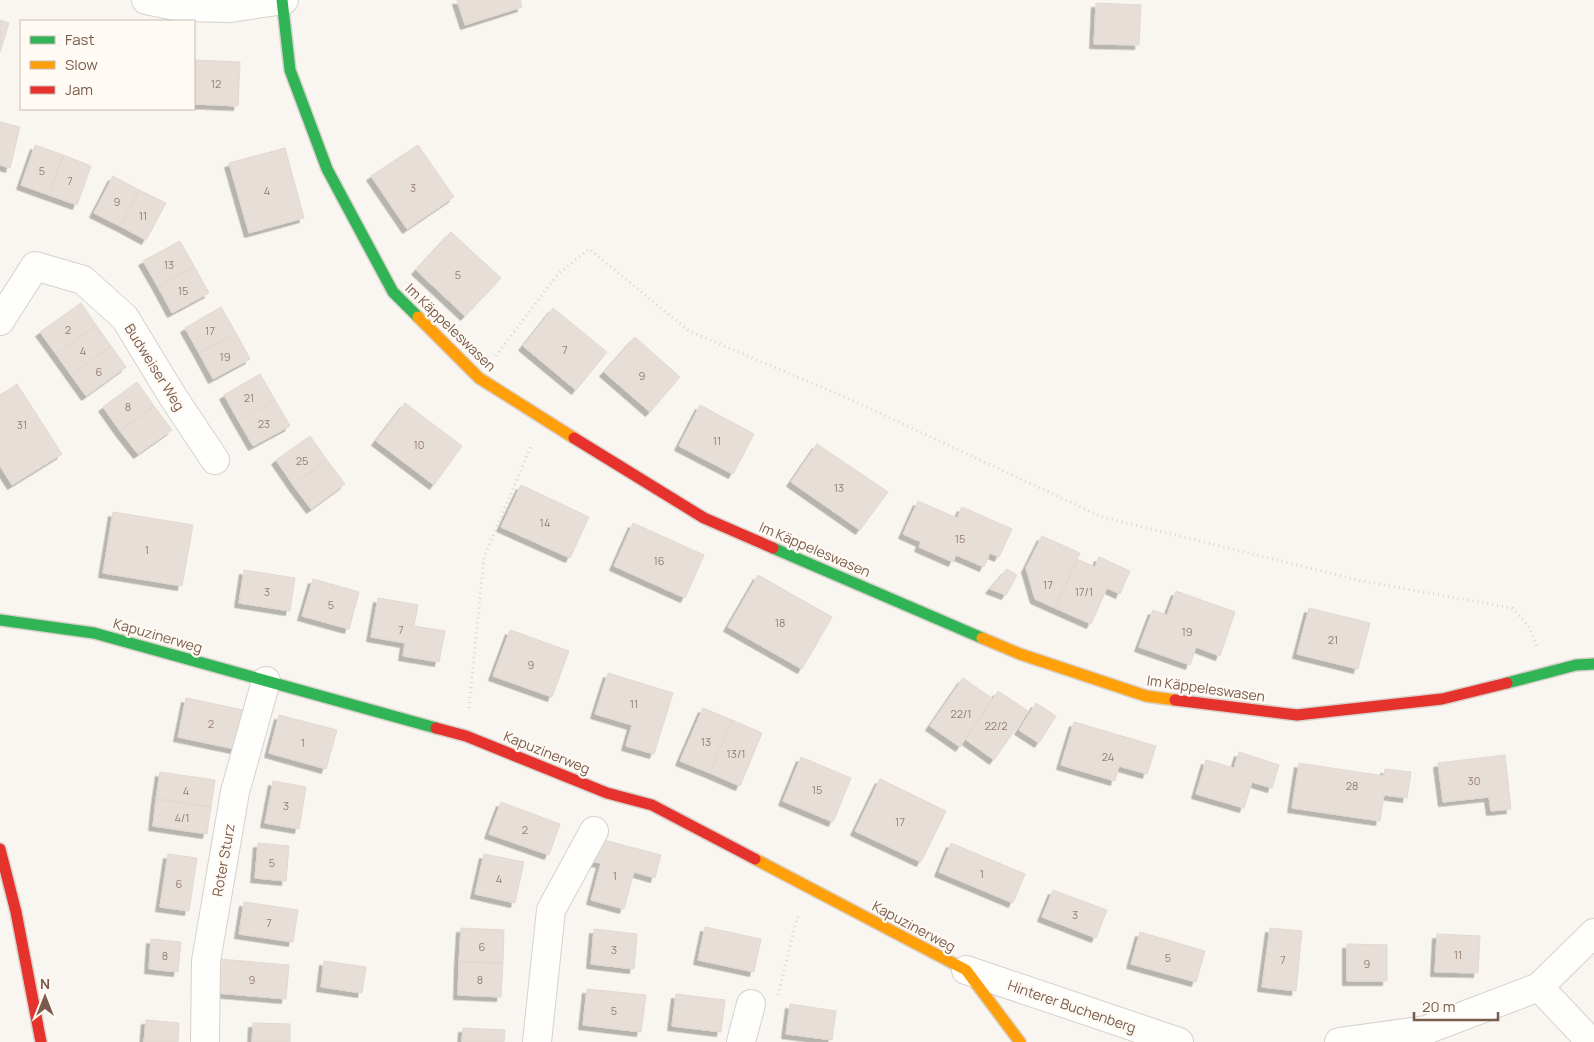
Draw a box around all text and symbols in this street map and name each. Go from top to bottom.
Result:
legend [20,20,195,110]
text: Fast [65,29,94,50]
text: Slow [65,54,98,75]
house number: 12 [211,76,221,91]
text: Jam [65,79,93,100]
house number: 5 [39,163,45,178]
house number: 7 [67,173,73,188]
house number: 3 [410,180,416,195]
house number: 4 [264,183,270,198]
house number: 9 [114,194,121,209]
house number: 11 [139,208,147,223]
house number: 13 [164,257,174,272]
house number: 5 [455,267,461,282]
street label: Im Käppeleswasen [402,279,500,375]
house number: 15 [178,283,188,298]
street label: Budweiser Weg [121,320,189,414]
house number: 2 [65,322,71,337]
house number: 17 [205,323,215,338]
house number: 7 [562,342,568,357]
house number: 4 [80,343,86,358]
house number: 19 [219,349,231,364]
house number: 6 [96,364,103,379]
house number: 9 [639,368,646,383]
house number: 21 [244,390,254,405]
house number: 8 [125,399,131,414]
house number: 23 [258,416,270,431]
house number: 31 [17,417,27,432]
house number: 11 [713,433,721,448]
house number: 10 [413,437,425,452]
house number: 25 [296,453,308,468]
house number: 13 [834,480,844,495]
house number: 14 [540,515,550,530]
street label: Im Käppeleswasen [756,517,874,581]
house number: 15 [955,531,965,546]
house number: 1 [145,542,149,557]
house number: 16 [653,553,665,568]
house number: 17 [1043,577,1053,592]
house number: 3 [264,584,270,599]
house number: 17/1 [1075,584,1093,599]
house number: 5 [328,597,334,612]
street label: Kapuzinerweg [111,613,205,657]
house number: 18 [775,615,785,630]
house number: 7 [398,622,404,637]
house number: 19 [1181,624,1193,639]
house number: 21 [1328,632,1338,647]
house number: 9 [528,657,535,672]
street label: Im Käppeleswasen [1146,670,1266,706]
house number: 11 [630,696,638,711]
house number: 22/1 [950,706,972,721]
house number: 2 [208,716,214,731]
house number: 22/2 [984,718,1008,733]
street label: Kapuzinerweg [501,726,593,778]
house number: 13 [701,734,711,749]
house number: 1 [301,735,305,750]
house number: 13/1 [727,746,745,761]
house number: 24 [1102,749,1114,764]
house number: 30 [1468,773,1480,788]
house number: 28 [1346,778,1358,793]
house number: 15 [812,782,822,797]
house number: 4 [183,783,189,798]
house number: 3 [283,798,289,813]
house number: 4/1 [174,810,190,825]
house number: 17 [895,814,905,829]
street label: Roter Sturz [207,822,239,898]
house number: 2 [522,822,528,837]
house number: 5 [269,855,275,870]
house number: 1 [980,866,984,881]
house number: 1 [613,868,617,883]
house number: 4 [496,871,502,886]
house number: 6 [176,876,183,891]
street label: Kapuzinerweg [869,896,959,956]
house number: 3 [1072,907,1078,922]
house number: 7 [266,915,272,930]
house number: 6 [479,939,486,954]
house number: 3 [611,942,617,957]
house number: 11 [1454,947,1462,962]
house number: 8 [162,948,168,963]
house number: 5 [1165,950,1171,965]
house number: 7 [1280,952,1286,967]
house number: 9 [1364,956,1371,971]
north arrow [20,972,70,1022]
house number: 9 [249,972,256,987]
house number: 8 [477,972,483,987]
text: N [40,974,50,993]
street label: Hinterer Buchenberg [1005,975,1139,1037]
scale bar [1414,990,1498,1022]
text: 20 m [1422,996,1455,1017]
house number: 5 [611,1003,617,1018]

